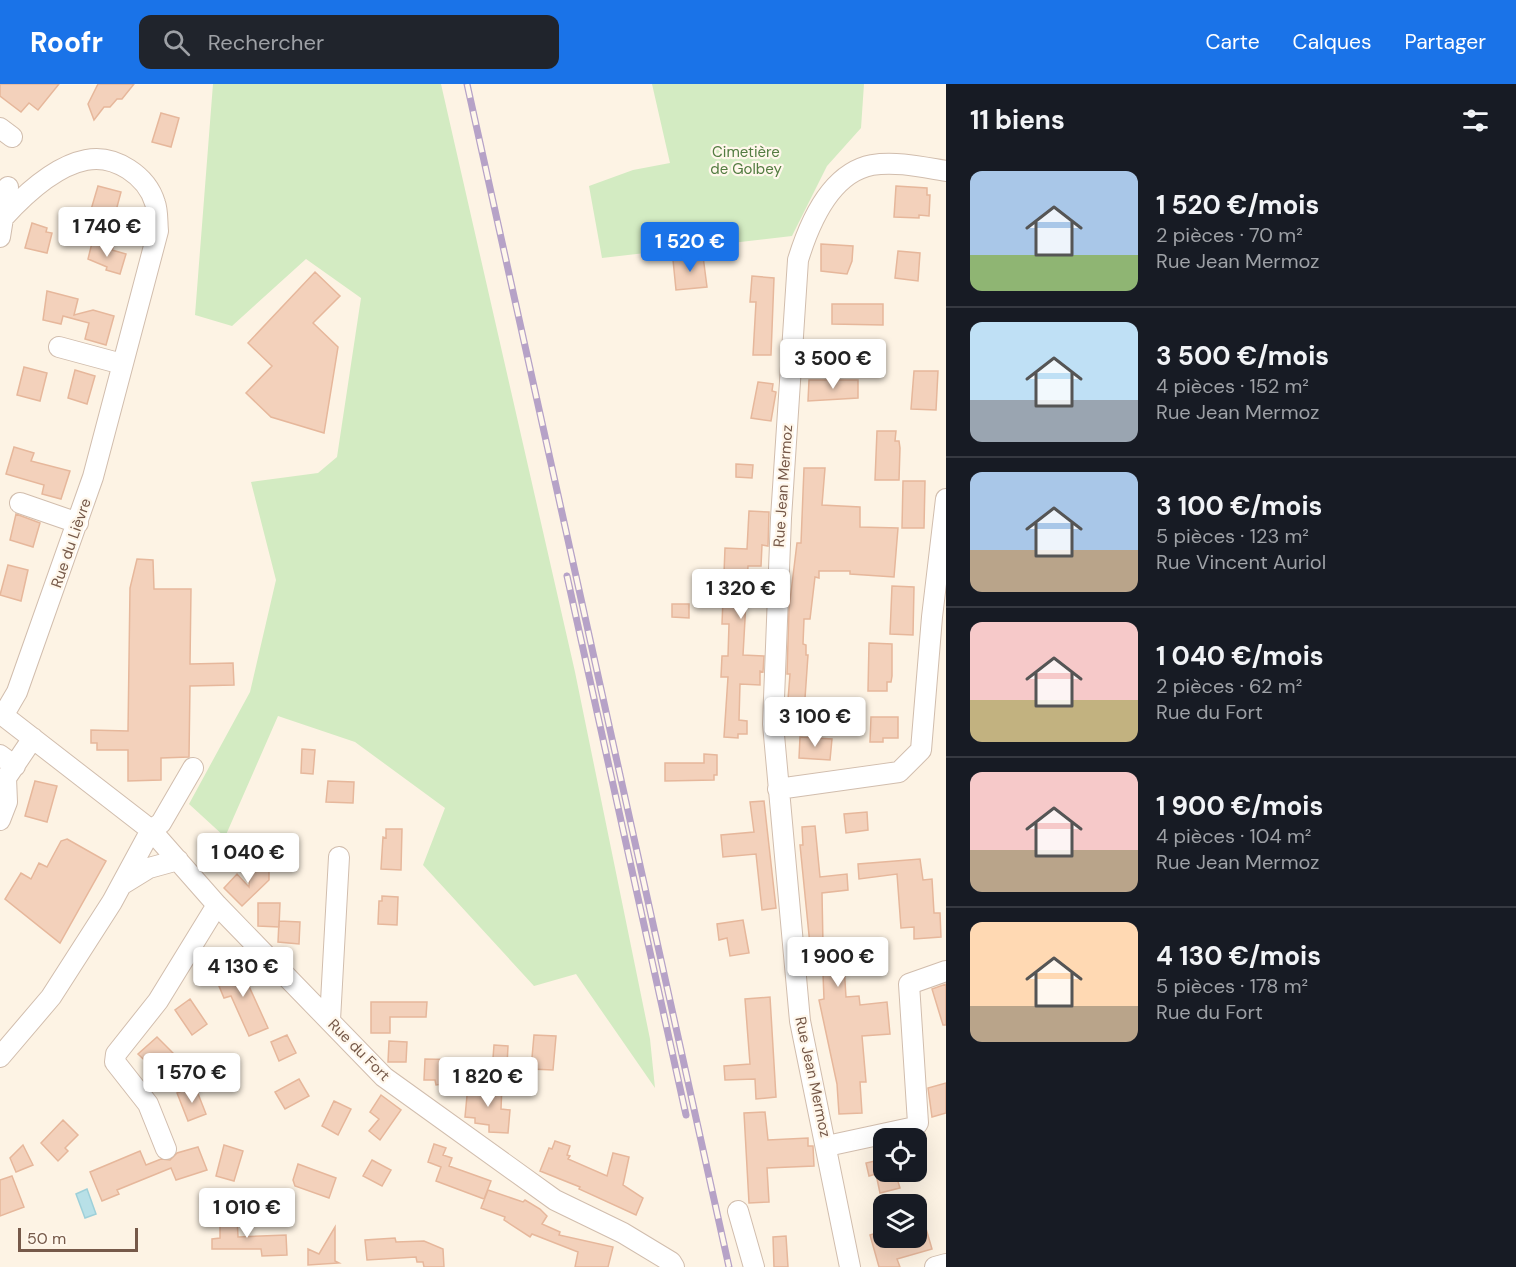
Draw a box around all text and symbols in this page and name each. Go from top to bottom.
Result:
search box [139,15,559,69]
text: Roofr [30,24,103,61]
icon: search [160,26,193,59]
text: Rechercher [208,28,324,57]
text: Carte [1205,28,1260,56]
text: Calques [1293,28,1371,56]
text: Partager [1404,28,1486,56]
text: 11 biens [970,103,1065,137]
icon: filters [1459,104,1492,137]
park label: Cimetière de Golbey [710,142,782,179]
text: 1 520 €/mois [1156,188,1319,222]
icon: home [1018,195,1090,267]
pin: 1 740 € [52,207,162,258]
text: 1 740 € [72,213,142,239]
pin: 1 520 € [635,222,745,273]
text: 2 pièces · 70 m² [1156,222,1303,248]
text: 1 520 € [655,228,725,254]
text: Rue Jean Mermoz [1156,248,1320,274]
pin: 3 500 € [778,339,888,390]
text: 3 500 €/mois [1156,339,1329,373]
text: 3 500 € [794,345,872,371]
icon: home [1018,346,1090,418]
text: 4 pièces · 152 m² [1156,373,1309,399]
text: Rue Jean Mermoz [1156,399,1320,425]
street label: Rue Jean Mermoz [769,424,797,548]
text: 3 100 €/mois [1156,489,1322,523]
street label: Rue du Lièvre [46,496,96,590]
icon: home [1018,496,1090,568]
text: 5 pièces · 123 m² [1156,523,1309,549]
text: Rue Vincent Auriol [1156,549,1326,575]
pin: 1 320 € [686,569,796,620]
text: 1 320 € [706,575,776,601]
text: 1 040 €/mois [1156,639,1324,673]
icon: home [1018,646,1090,718]
text: 2 pièces · 62 m² [1156,673,1302,699]
pin: 3 100 € [760,697,870,748]
text: Rue du Fort [1156,699,1263,725]
text: 3 100 € [779,703,851,729]
text: 1 900 €/mois [1156,789,1323,823]
icon: home [1018,796,1090,868]
text: 4 pièces · 104 m² [1156,823,1311,849]
pin: 1 040 € [193,833,303,884]
text: 1 040 € [211,839,285,865]
text: Rue Jean Mermoz [1156,849,1320,875]
pin: 1 900 € [783,937,893,988]
text: 4 130 €/mois [1156,939,1321,973]
text: 1 900 € [801,943,875,969]
icon: home [1018,946,1090,1018]
pin: 4 130 € [188,947,298,998]
text: 4 130 € [207,953,279,979]
text: 5 pièces · 178 m² [1156,973,1308,999]
text: Rue du Fort [1156,999,1263,1025]
street label: Rue du Fort [324,1015,394,1085]
street label: Rue Jean Mermoz [790,1015,836,1139]
pin: 1 570 € [137,1053,247,1104]
pin: 1 820 € [433,1057,543,1108]
text: 1 570 € [157,1059,227,1085]
text: 1 820 € [453,1063,523,1089]
map controls [873,1128,927,1248]
button: locate [873,1128,927,1182]
pin: 1 010 € [192,1188,302,1239]
text: 1 010 € [213,1194,281,1220]
button: layers [873,1194,927,1248]
scale bar [18,1225,138,1252]
text: 50 m [27,1228,66,1249]

